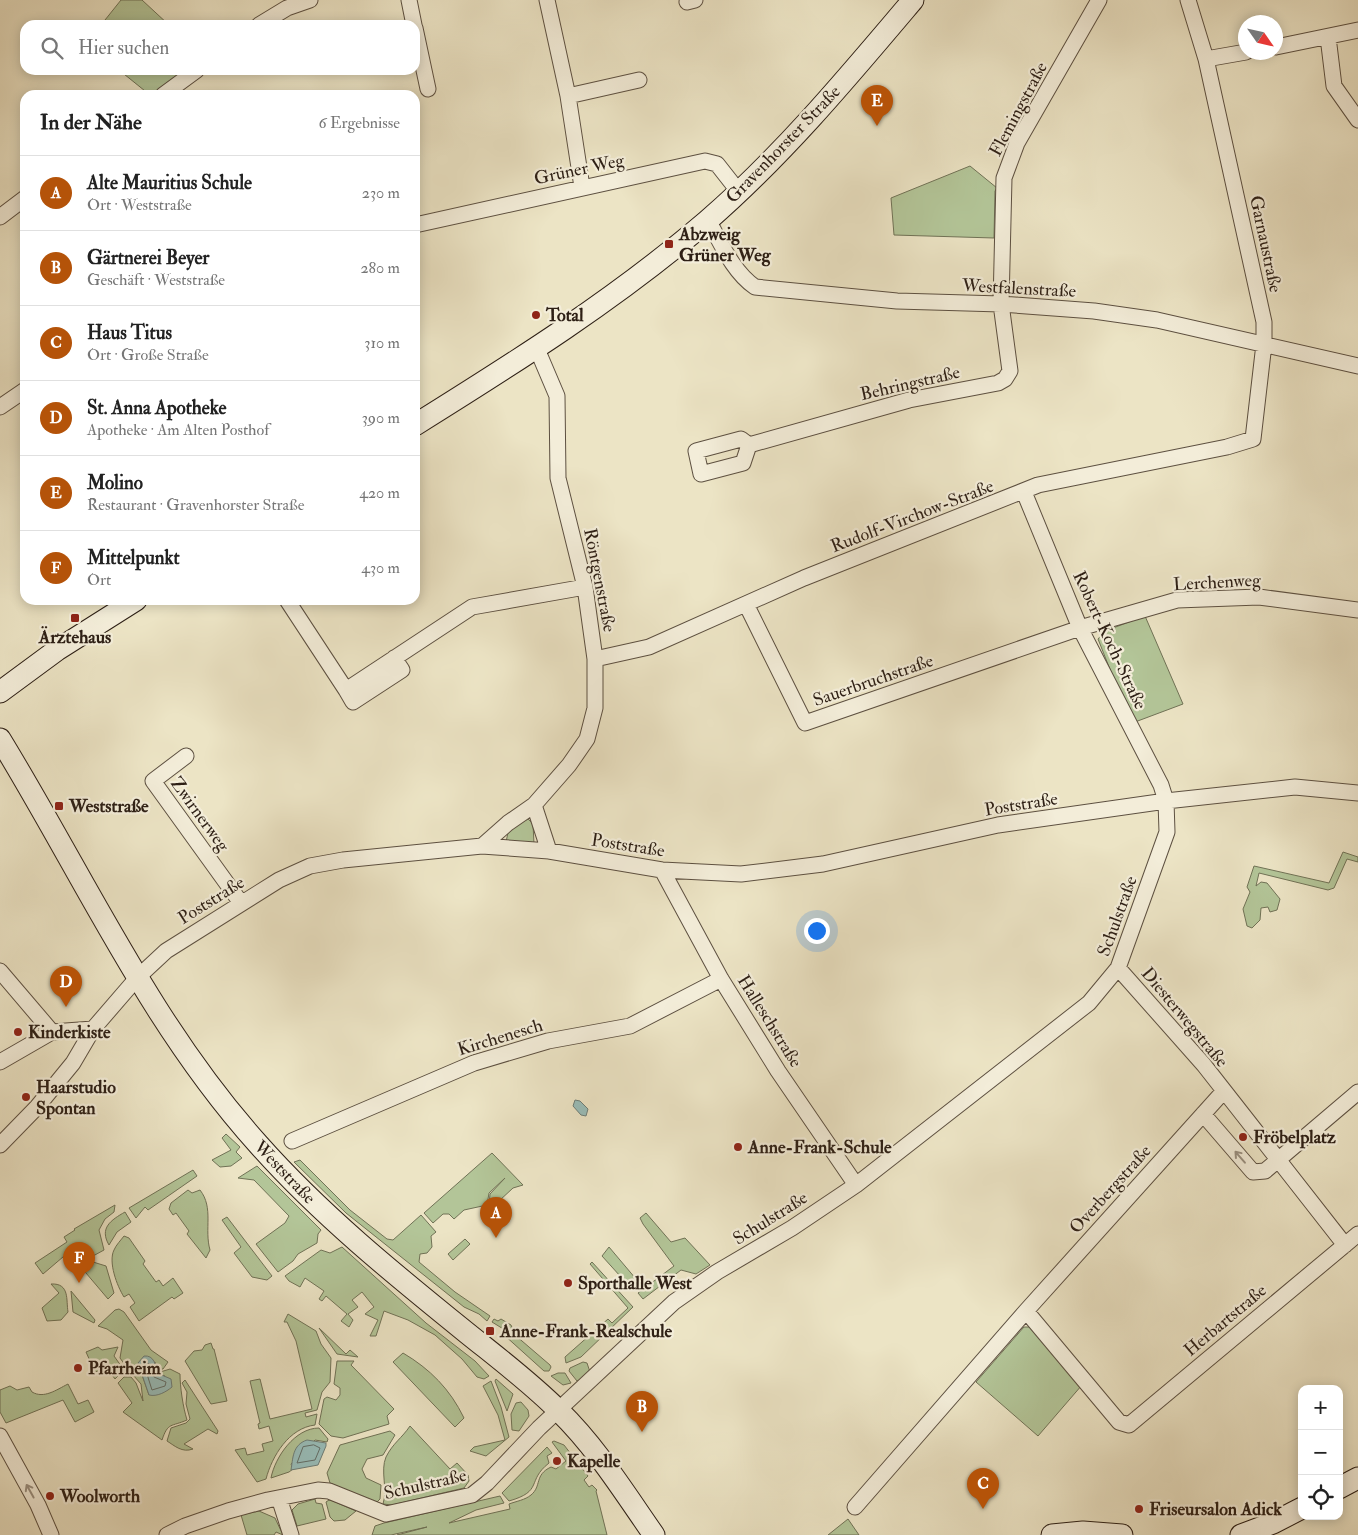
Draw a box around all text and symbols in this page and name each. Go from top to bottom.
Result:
north arrow [1238,15,1283,60]
search box [20,20,420,75]
icon: search [38,34,66,62]
text: Hier suchen [78,36,169,60]
street label: Flemingstraße [984,58,1053,160]
street label: Gravenhorster Straße [721,80,846,208]
pin: E [861,85,893,126]
text: In der Nähe [40,109,142,136]
text: 6 Ergebnisse [319,113,400,133]
street label: Grüner Weg [532,148,627,190]
text: Alte Mauritius Schule [87,171,252,195]
text: A [51,183,61,203]
text: 230 m [362,183,400,203]
street label: Garnaustraße [1244,194,1287,295]
text: Ort · Weststraße [87,195,192,215]
place label: Abzweig Grüner Weg [678,223,772,267]
marker: Abzweig Grüner Weg [663,238,675,250]
text: Gärtnerei Beyer [87,246,209,270]
text: B [51,258,61,278]
text: 280 m [360,258,400,278]
text: Geschäft · Weststraße [87,270,225,290]
street label: Westfalenstraße [960,274,1077,303]
place label: Total [545,304,584,327]
marker: Total [530,309,542,321]
text: Haus Titus [87,321,172,345]
text: C [50,333,62,353]
text: 310 m [364,333,400,353]
text: Ort · Große Straße [87,345,209,365]
street label: Behringstraße [858,361,963,406]
text: St. Anna Apotheke [87,396,227,420]
text: D [49,408,63,428]
text: 390 m [362,408,400,428]
text: Apotheke · Am Alten Posthof [87,420,269,440]
text: Molino [87,471,143,495]
street label: Rudolf-Virchow-Straße [827,475,997,558]
text: E [50,483,62,503]
text: 420 m [359,483,400,503]
text: Restaurant · Gravenhorster Straße [87,495,304,515]
street label: Röntgenstraße [578,526,621,634]
text: Mittelpunkt [87,546,180,570]
text: F [51,558,61,578]
text: 430 m [361,558,400,578]
street label: Robert-Koch-Straße [1067,567,1152,714]
street label: Lerchenweg [1173,569,1263,596]
text: Ort [87,570,111,590]
marker: Ärztehaus [69,612,81,624]
place label: Ärztehaus [38,626,111,649]
street label: Sauerbruchstraße [810,649,937,712]
street label: Zwirnerweg [165,772,235,857]
street label: Poststraße [983,787,1060,822]
place label: Weststraße [68,795,149,818]
marker: Weststraße [53,800,65,812]
street label: Poststraße [590,828,667,863]
street label: Poststraße [174,871,249,930]
street label: Schulstraße [1092,872,1143,960]
your location [804,918,830,944]
street label: Diesterwegstraße [1136,962,1234,1073]
pin: D [50,966,82,1007]
street label: Halleschstraße [732,971,807,1072]
street label: Kirchenesch [455,1013,546,1061]
place label: Kinderkiste [28,1021,111,1044]
marker: Kinderkiste [12,1026,24,1038]
place label: Haarstudio Spontan [36,1076,116,1120]
marker: Haarstudio Spontan [20,1091,32,1103]
place label: Fröbelplatz [1253,1126,1336,1149]
marker: Fröbelplatz [1237,1131,1249,1143]
street label: Weststraße [248,1135,321,1209]
place label: Anne-Frank-Schule [747,1136,892,1159]
street label: Overbergstraße [1064,1140,1157,1239]
marker: Anne-Frank-Schule [732,1141,744,1153]
one-way arrow [1234,1150,1246,1163]
street label: Schulstraße [729,1186,812,1250]
pin: A [480,1197,512,1238]
pin: F [63,1242,95,1283]
place label: Sporthalle West [578,1272,692,1295]
marker: Sporthalle West [562,1277,574,1289]
street label: Herbartstraße [1179,1279,1272,1362]
place label: Anne-Frank-Realschule [499,1320,672,1343]
marker: Anne-Frank-Realschule [484,1325,496,1337]
place label: Pfarrheim [88,1357,162,1380]
marker: Pfarrheim [72,1362,84,1374]
map controls [1298,1385,1343,1520]
button: + [1298,1385,1343,1430]
pin: B [626,1391,658,1432]
button: − [1298,1430,1343,1475]
place label: Kapelle [567,1450,621,1473]
marker: Kapelle [551,1455,563,1467]
street label: Schulstraße [382,1464,469,1505]
pin: C [967,1468,999,1509]
button: locate [1298,1475,1343,1520]
one-way arrow [25,1484,34,1499]
place label: Woolworth [59,1485,141,1508]
marker: Woolworth [44,1490,56,1502]
place label: Friseursalon Adick [1149,1498,1282,1521]
marker: Friseursalon Adick [1133,1503,1145,1515]

